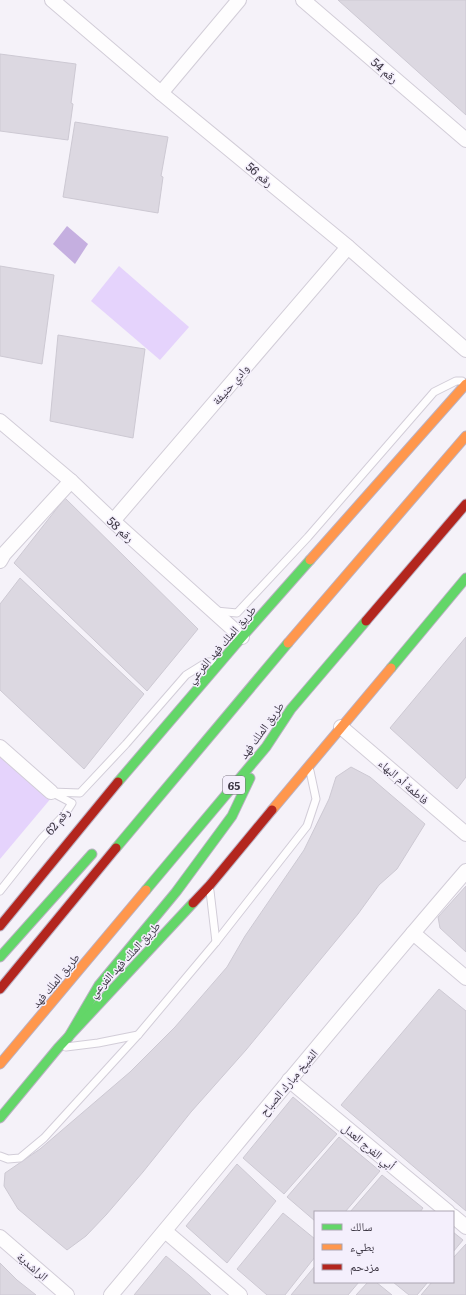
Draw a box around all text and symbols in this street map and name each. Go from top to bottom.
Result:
street label: رقم 54 [367,53,403,87]
street label: رقم 56 [242,157,278,191]
street label: وادي حنيفة [207,360,254,410]
street label: رقم 58 [103,512,139,546]
street label: طريق الملك فهد الفرعي [182,601,262,688]
street label: طريق الملك فهد [234,698,288,762]
street label: فاطمة أم البهاء [375,754,433,808]
road number: 65 [223,776,245,794]
street label: رقم 62 [40,803,74,839]
street label: طريق الملك فهد الفرعي [84,917,166,1003]
street label: طريق الملك فهد [27,949,83,1011]
street label: الشيخ مبارك الصباح [255,1044,322,1119]
street label: أبي الفرج العدل [337,1118,400,1175]
legend [314,1211,454,1283]
text: سالك [350,1217,372,1235]
text: بطيء [350,1237,374,1257]
street label: الراشدية [13,1247,53,1285]
text: مزدحم [350,1257,379,1275]

